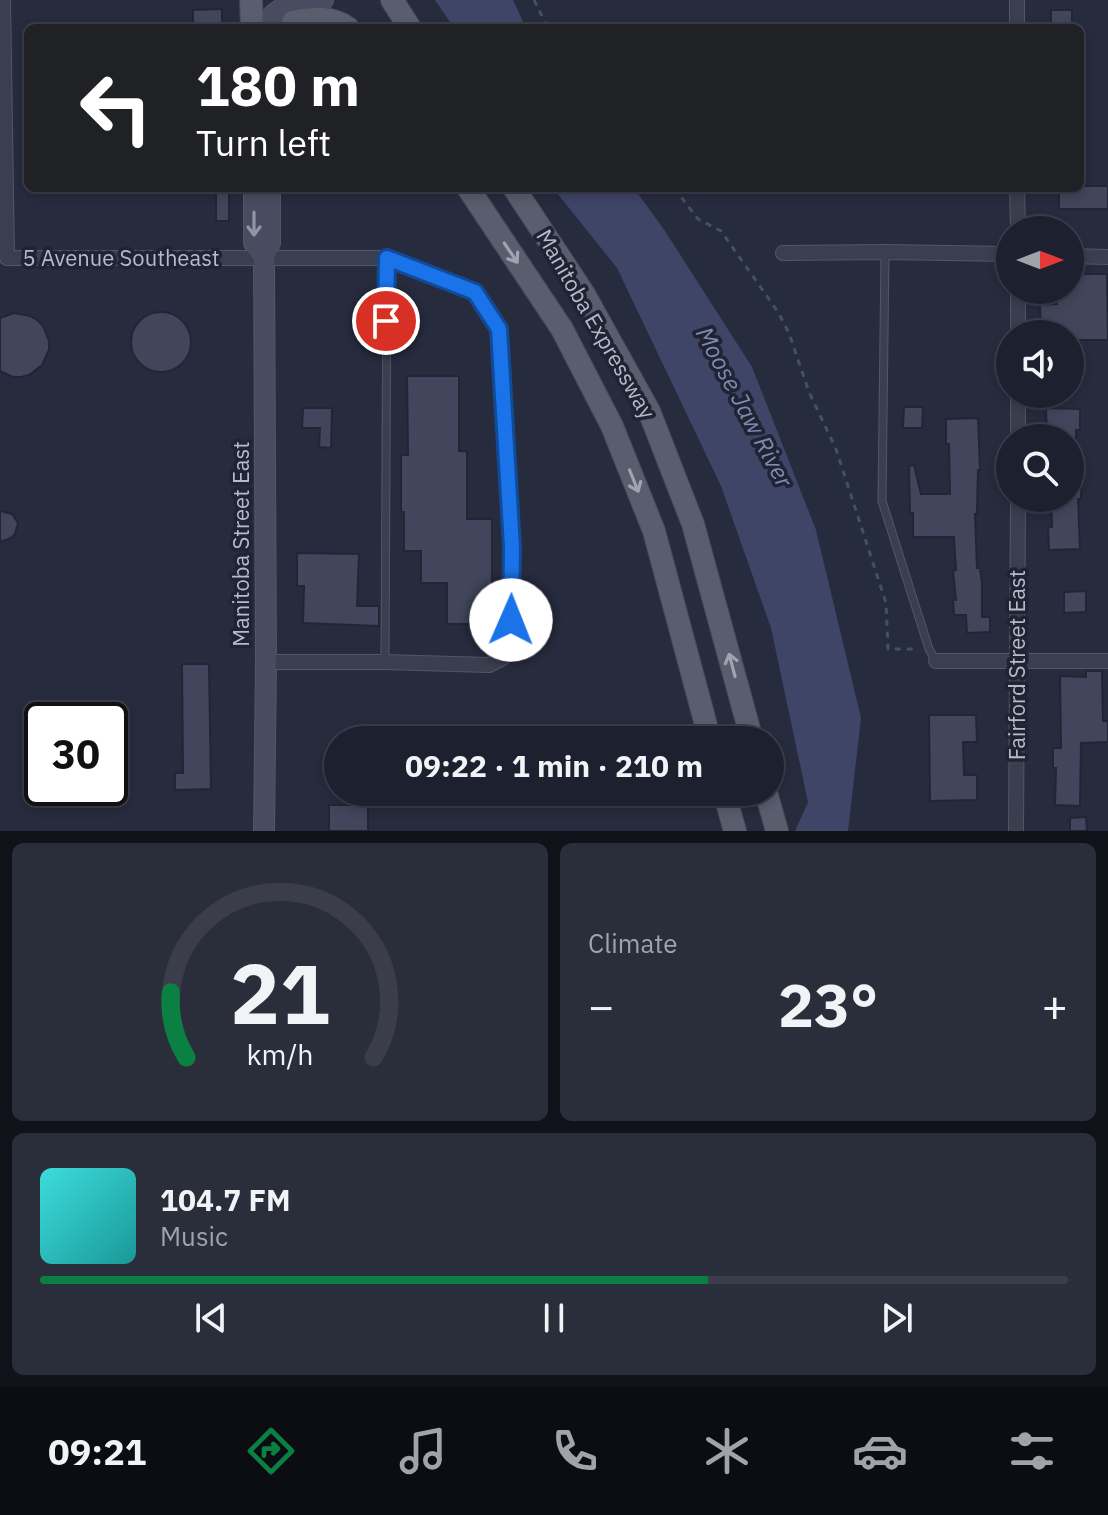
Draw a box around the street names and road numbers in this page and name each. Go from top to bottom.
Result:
street label: Manitoba Expressway [530,224,663,424]
street label: 5 Avenue Southeast [23,243,219,272]
street label: Manitoba Street East [226,441,255,647]
street label: Fairford Street East [1002,570,1031,760]

